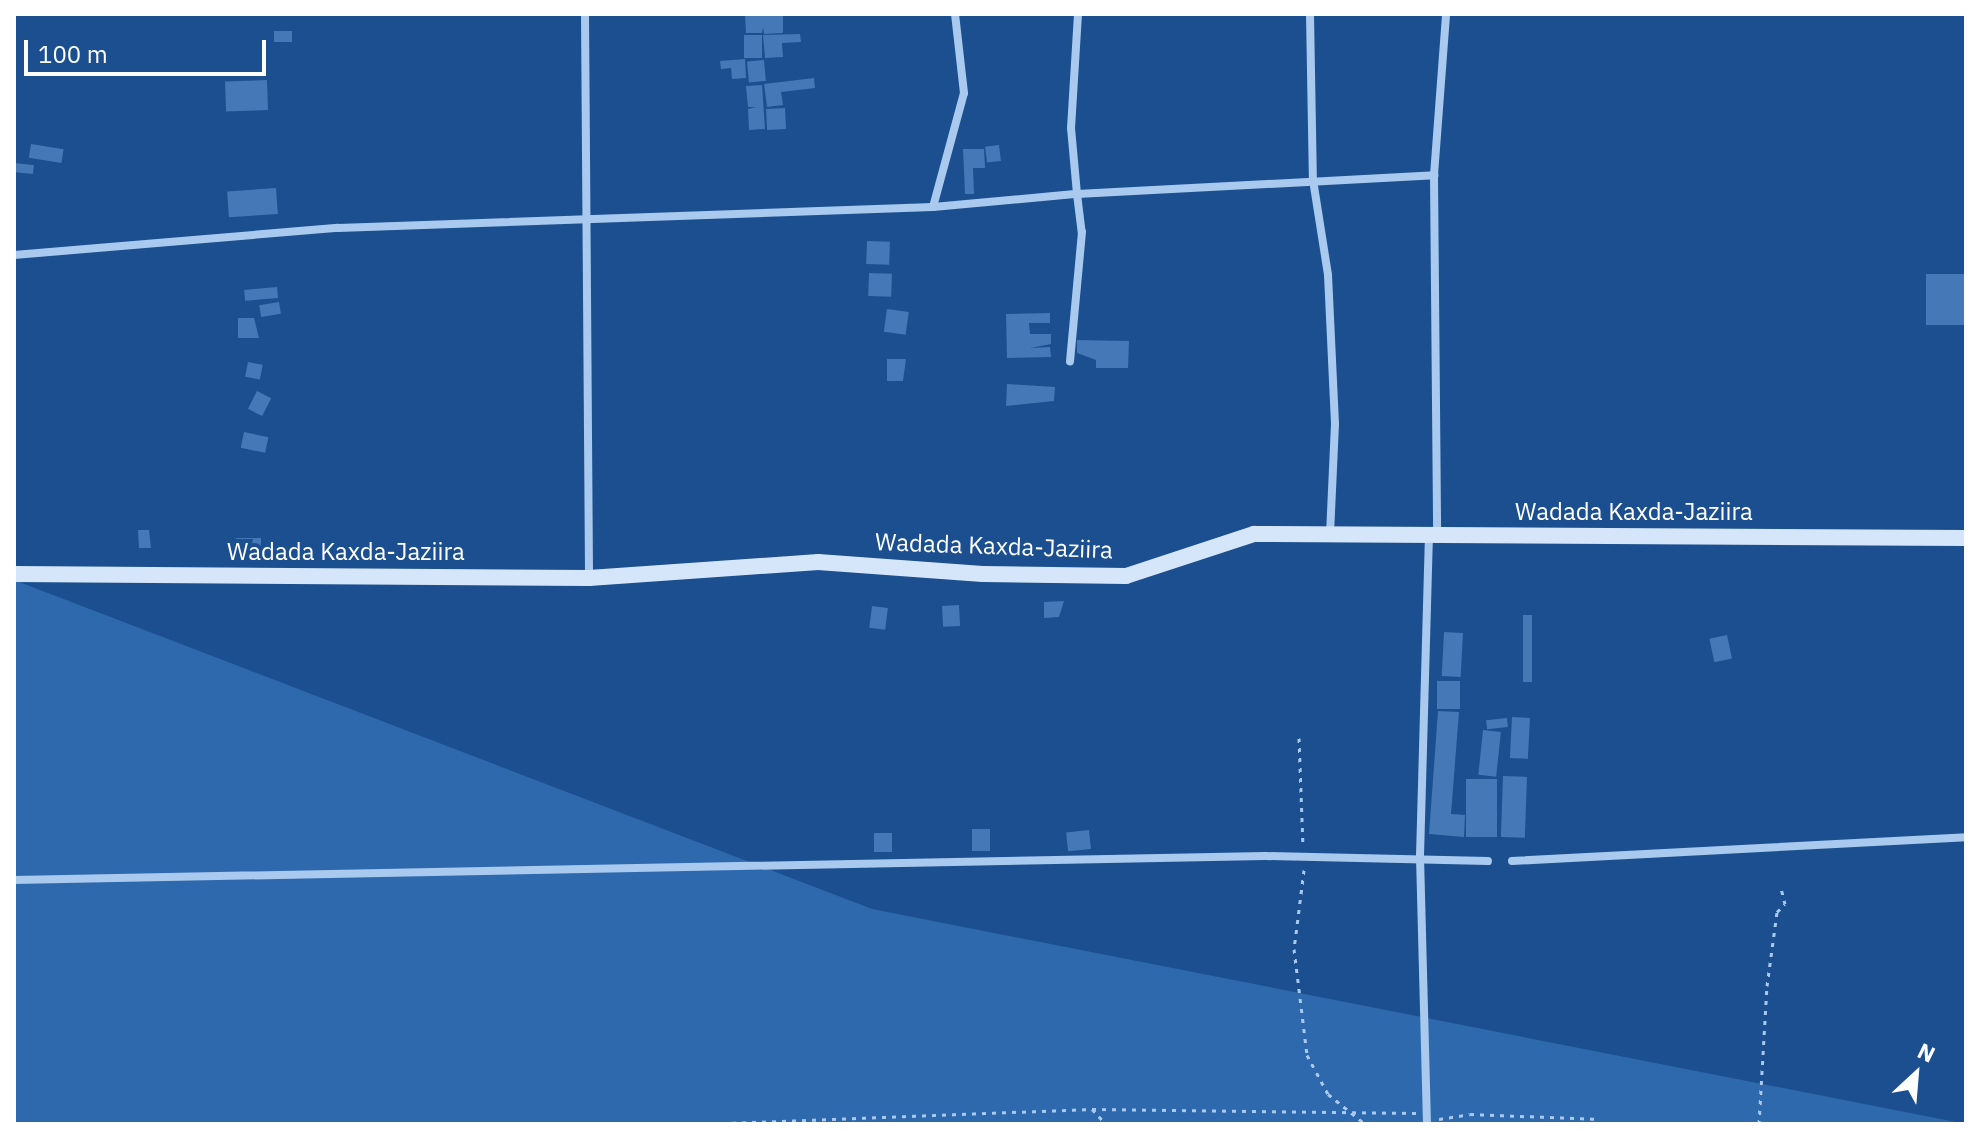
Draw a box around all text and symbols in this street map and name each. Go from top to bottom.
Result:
scale bar [28,24,270,74]
text: 100 m [38,38,108,70]
street label: Wadada Kaxda-Jaziira [1515,498,1753,526]
street label: Wadada Kaxda-Jaziira [875,527,1113,565]
street label: Wadada Kaxda-Jaziira [227,538,465,566]
north arrow [1876,1034,1956,1114]
text: N [1913,1035,1940,1069]

